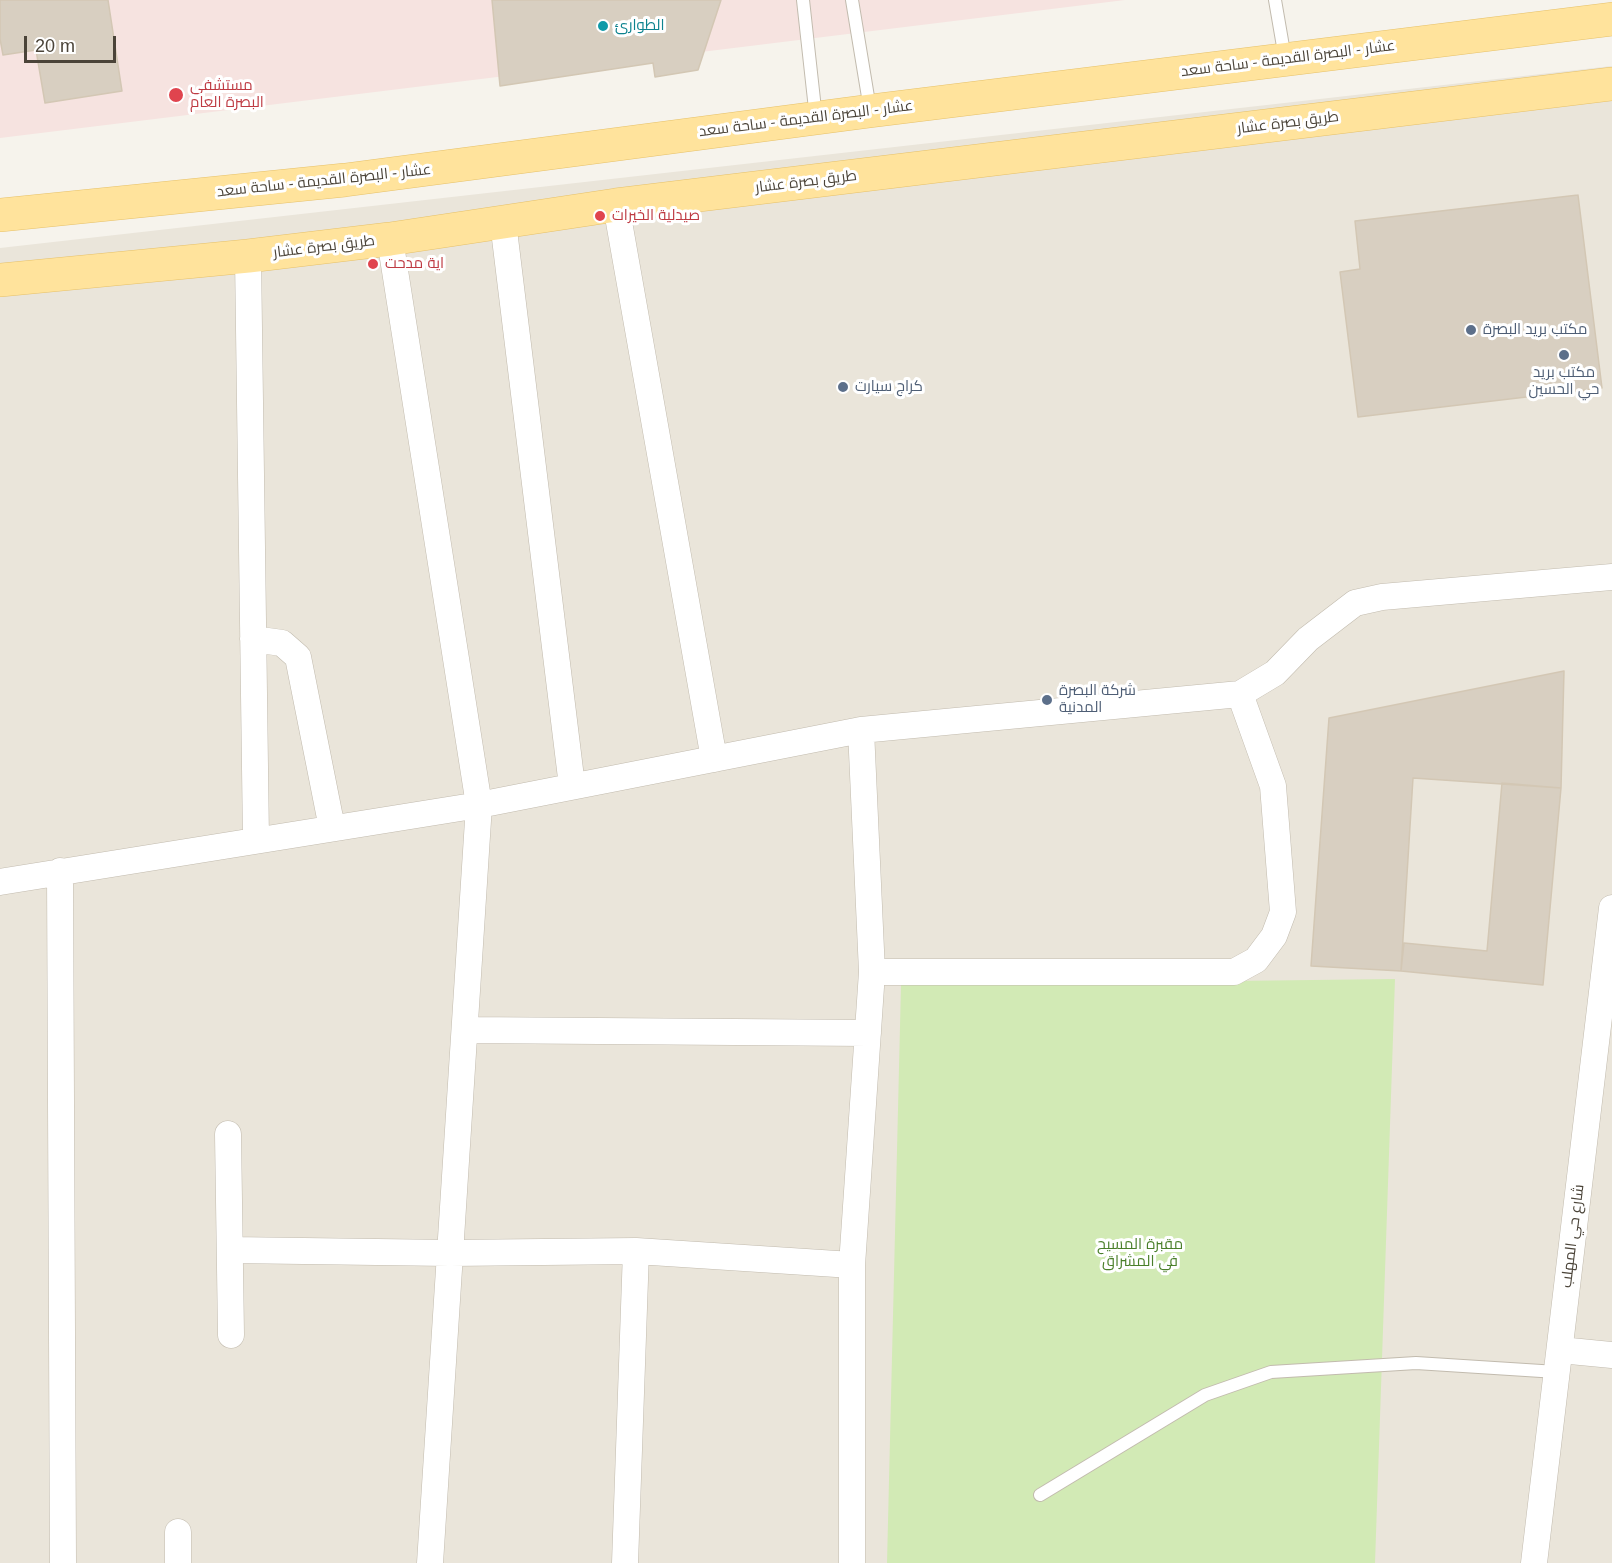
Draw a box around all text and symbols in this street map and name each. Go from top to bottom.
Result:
place label: الطوارئ [615,17,664,35]
marker: الطوارئ [596,19,610,33]
scale bar [27,24,118,62]
text: 20 m [35,36,75,56]
street label: عشار - البصرة القديمة - ساحة سعد [1180,37,1396,81]
place label: مستشفى البصرة العام [190,77,264,112]
marker: مستشفى البصرة العام [167,86,185,104]
street label: عشار - البصرة القديمة - ساحة سعد [698,97,914,141]
street label: طريق بصرة عشار [1236,108,1340,138]
street label: عشار - البصرة القديمة - ساحة سعد [216,161,432,201]
street label: طريق بصرة عشار [754,167,858,197]
place label: صيدلية الخيرات [612,207,700,225]
marker: صيدلية الخيرات [593,209,607,223]
street label: طريق بصرة عشار [272,232,376,262]
place label: اية مدحت [385,255,444,273]
marker: اية مدحت [366,257,380,271]
place label: مكتب بريد البصرة [1483,321,1587,339]
marker: مكتب بريد البصرة [1464,323,1478,337]
marker: مكتب بريد حي الحسين [1557,348,1571,362]
place label: مكتب بريد حي الحسين [1529,364,1599,399]
place label: كراج سيارت [855,378,923,396]
marker: كراج سيارت [836,380,850,394]
place label: شركة البصرة المدنية [1059,682,1136,717]
marker: شركة البصرة المدنية [1040,693,1054,707]
street label: شارع حي المهلب [1558,1183,1588,1289]
park label: مقبرة المسيح في المشراق [1097,1236,1183,1271]

